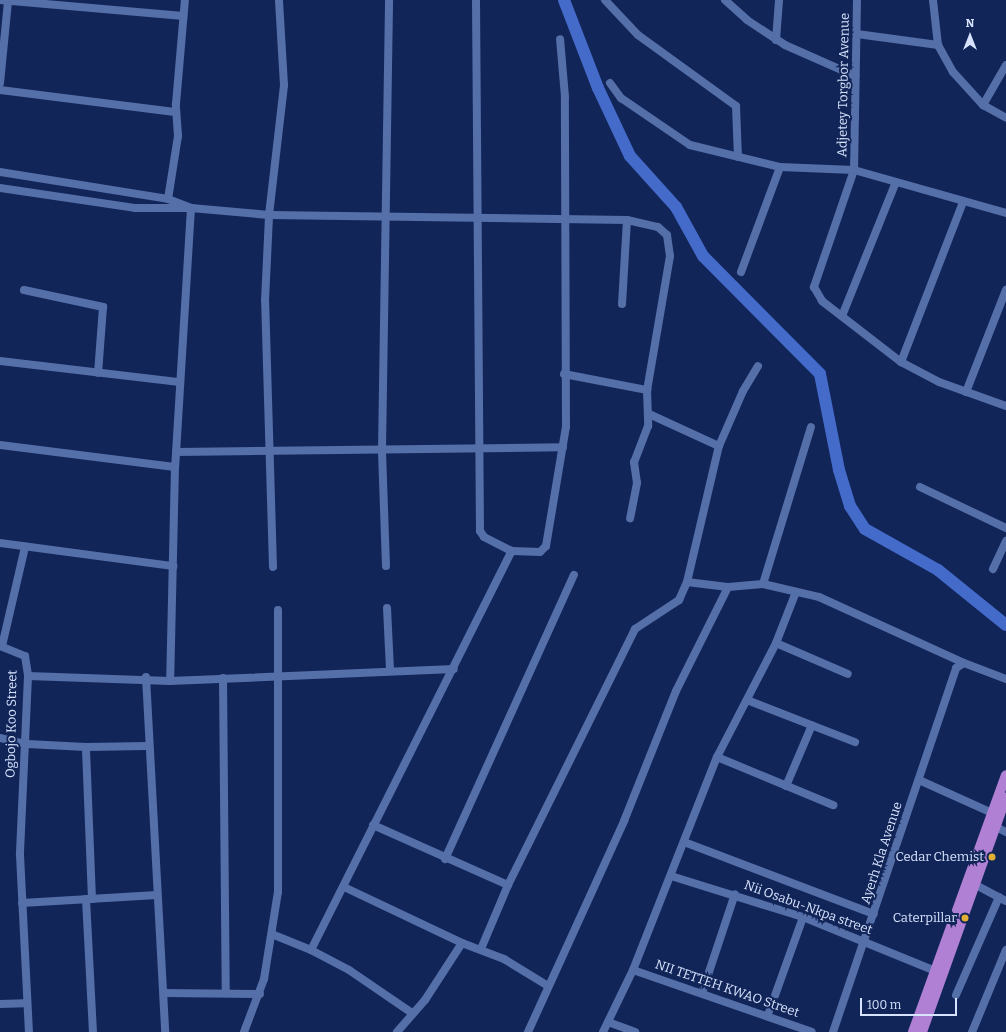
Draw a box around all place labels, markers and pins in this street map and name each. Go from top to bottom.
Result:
place label: Cedar Chemist [895,849,984,865]
marker: Cedar Chemist [987,852,997,862]
place label: Caterpillar [893,910,957,926]
marker: Caterpillar [960,913,970,923]

